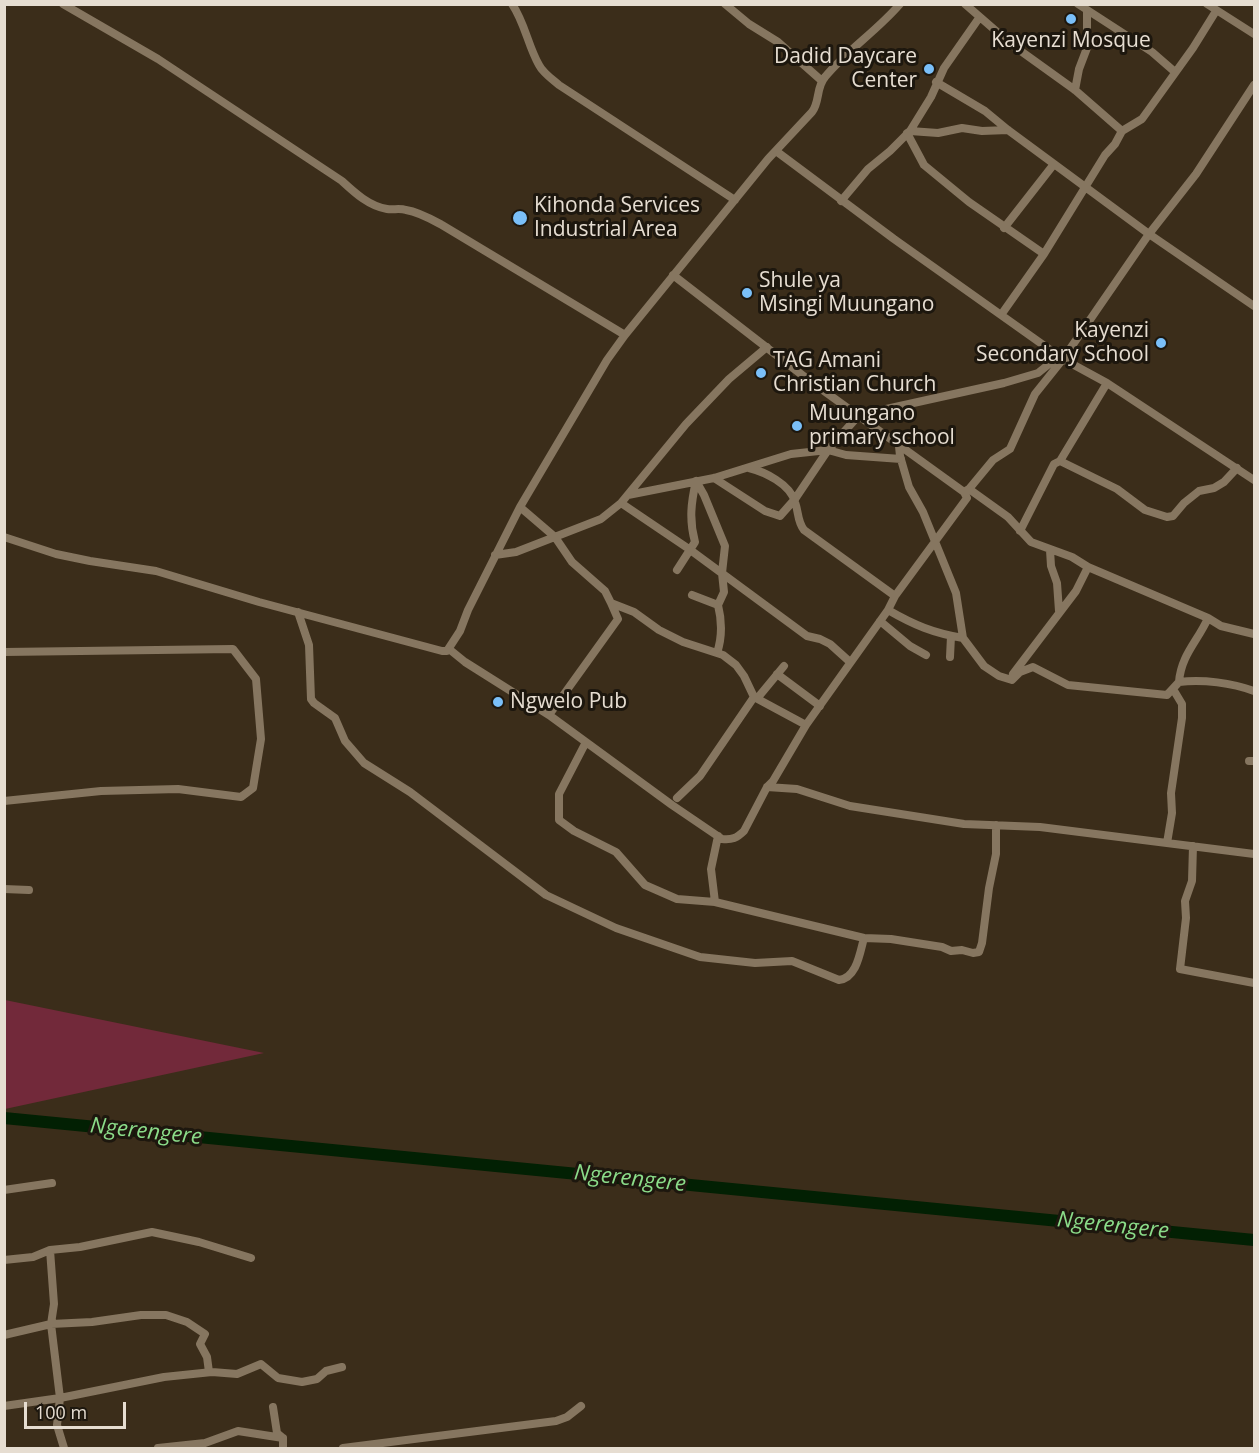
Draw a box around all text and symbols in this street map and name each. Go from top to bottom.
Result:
marker: Kayenzi Mosque [1064,12,1078,26]
place label: Kayenzi Mosque [991,28,1151,54]
place label: Dadid Daycare Center [774,44,917,94]
marker: Dadid Daycare Center [922,62,936,76]
place label: Kihonda Services Industrial Area [534,193,700,243]
marker: Kihonda Services Industrial Area [511,209,529,227]
place label: Shule ya Msingi Muungano [759,268,934,318]
marker: Shule ya Msingi Muungano [740,286,754,300]
place label: Kayenzi Secondary School [976,318,1149,368]
marker: Kayenzi Secondary School [1154,336,1168,350]
place label: TAG Amani Christian Church [773,348,936,398]
marker: TAG Amani Christian Church [754,366,768,380]
place label: Muungano primary school [809,401,955,451]
marker: Muungano primary school [790,419,804,433]
place label: Ngwelo Pub [510,689,627,715]
marker: Ngwelo Pub [491,695,505,709]
water label: Ngerengere [89,1113,203,1151]
water label: Ngerengere [573,1160,687,1198]
water label: Ngerengere [1056,1207,1170,1245]
scale bar [27,1390,129,1428]
text: 100 m [35,1400,87,1424]

